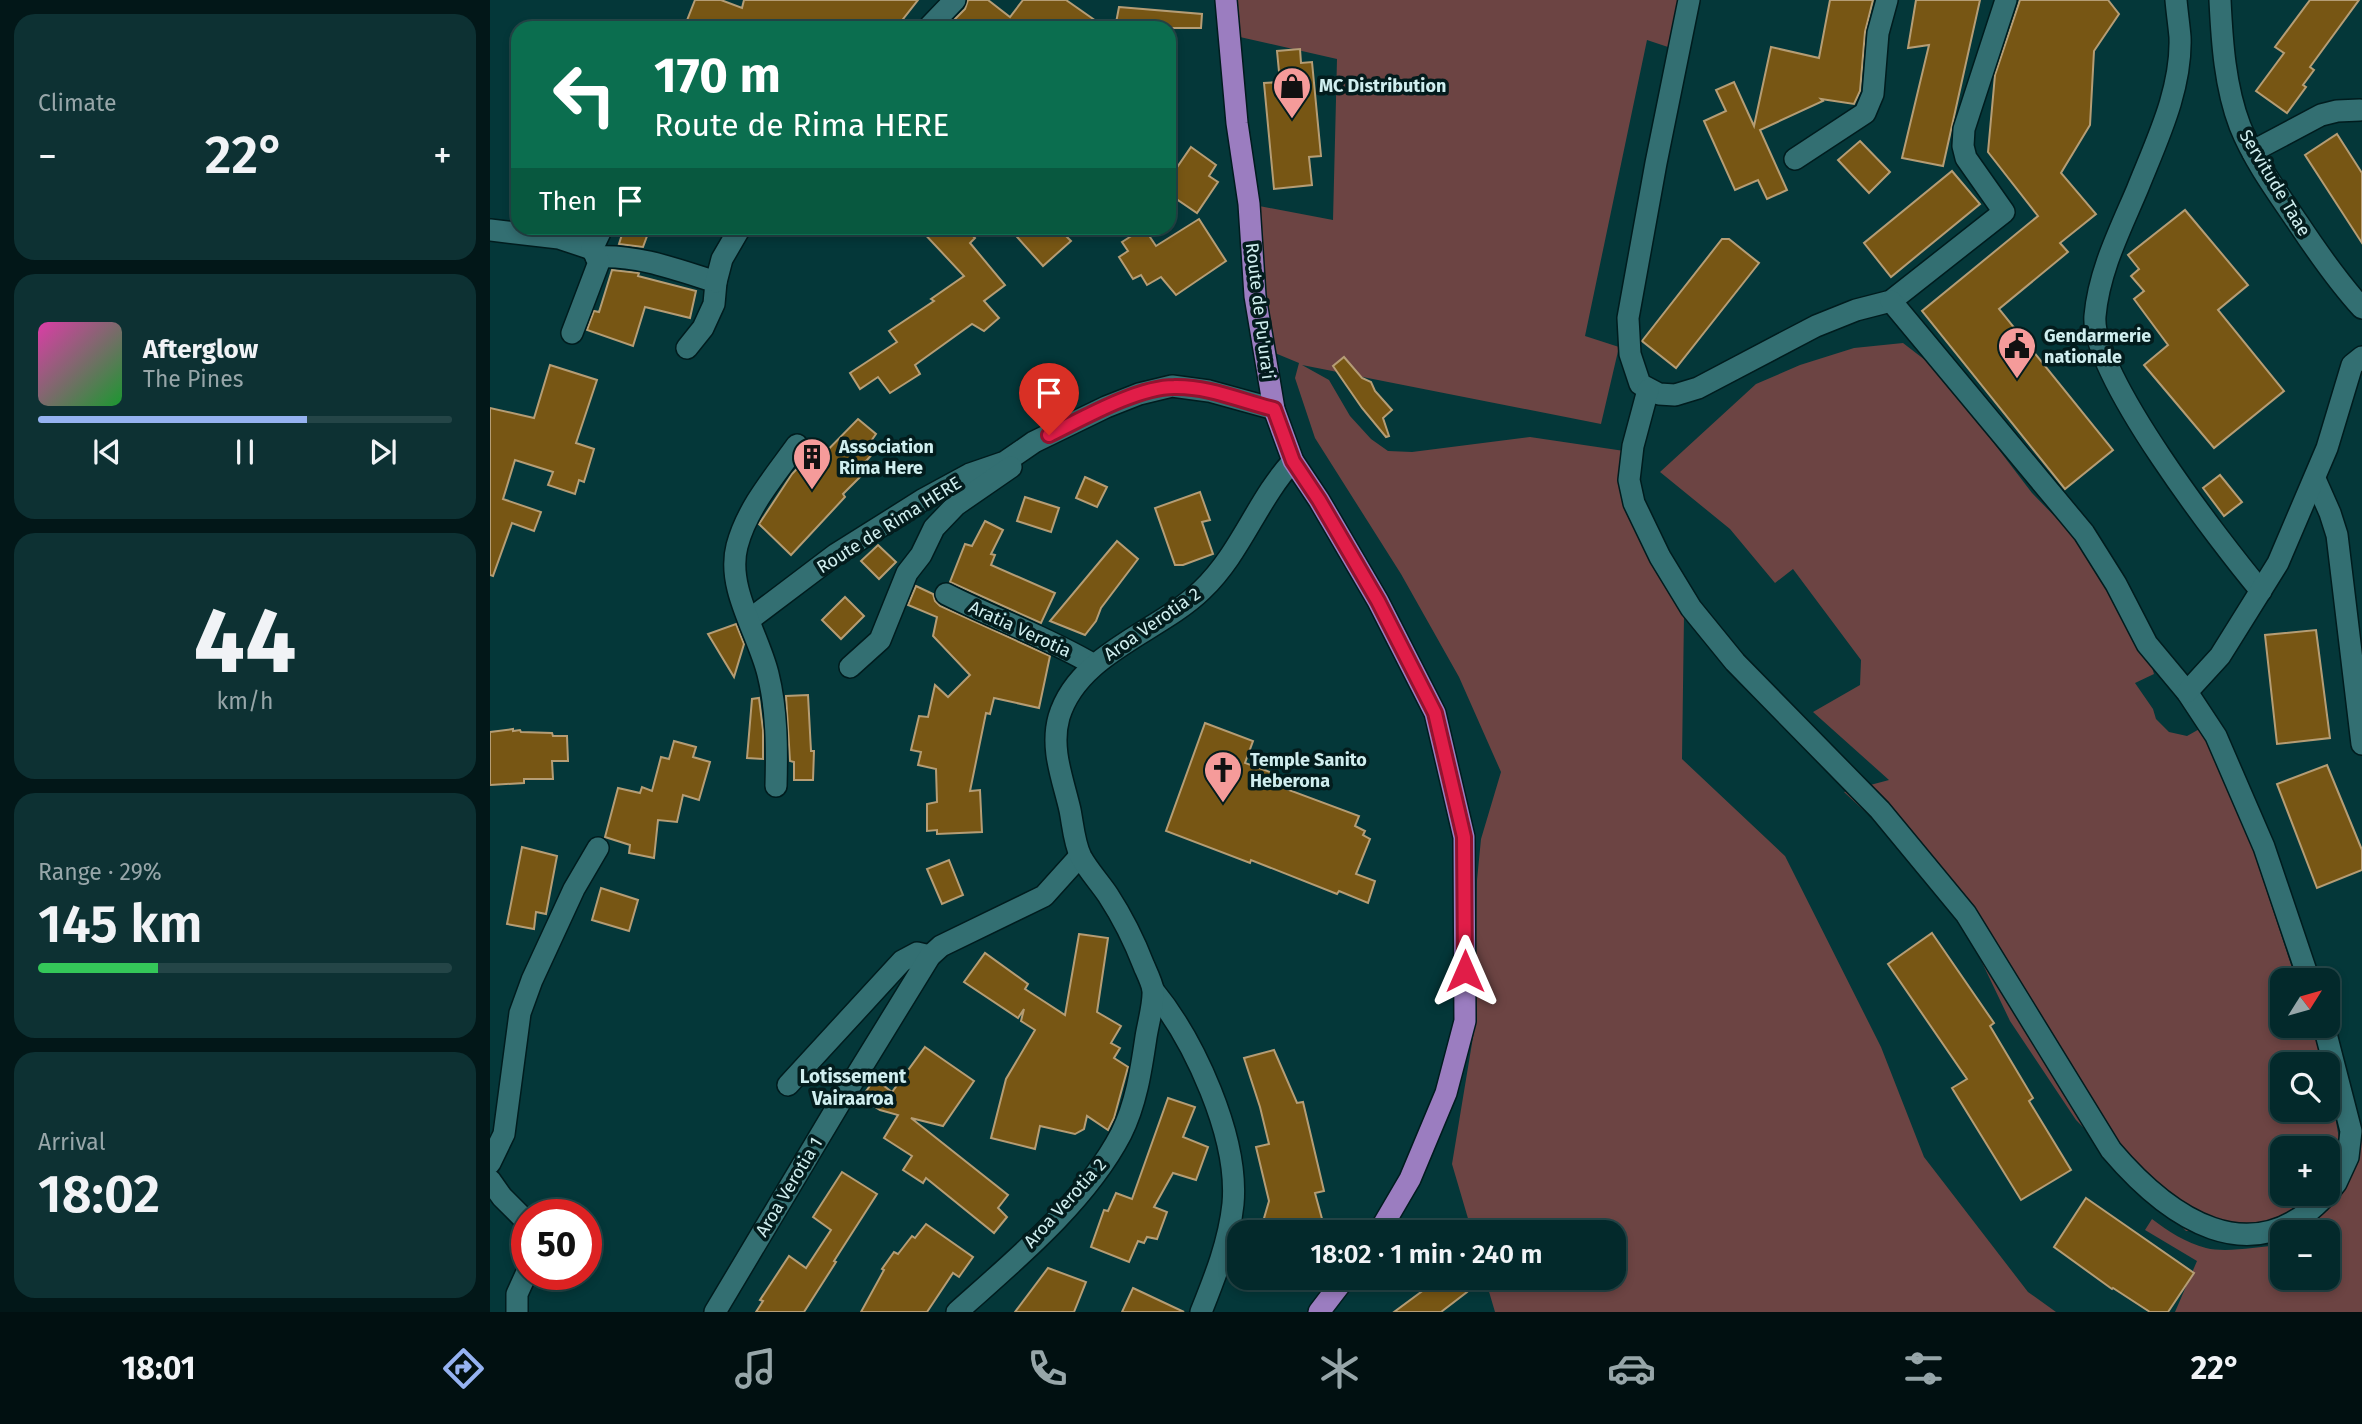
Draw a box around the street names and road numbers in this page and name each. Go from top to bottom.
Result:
street label: Servitude Taae [2235,126,2315,240]
street label: Route de Pu'ura'i [1241,241,1279,381]
street label: Route de Rima HERE [813,472,965,578]
street label: Aroa Verotia 2 [1099,583,1205,665]
street label: Aratia Verotia [965,596,1075,662]
street label: Aroa Verotia 1 [751,1133,827,1241]
street label: Aroa Verotia 2 [1019,1154,1111,1252]

